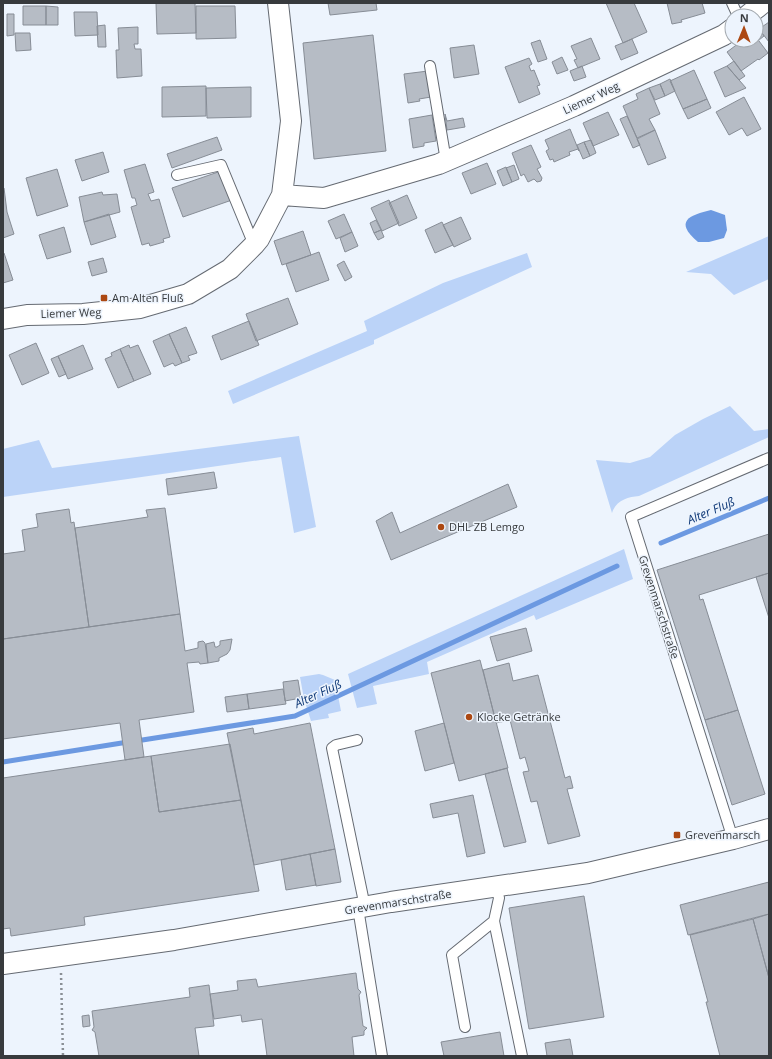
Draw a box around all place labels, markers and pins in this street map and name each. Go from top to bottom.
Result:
place label: Am Alten Fluß [112,290,184,305]
marker: Am Alten Fluß [99,293,109,303]
place label: DHL ZB Lemgo [449,519,525,534]
marker: DHL ZB Lemgo [436,522,446,532]
place label: Klocke Getränke [477,709,561,724]
marker: Klocke Getränke [464,712,474,722]
place label: Grevenmarsch [685,827,760,842]
marker: Grevenmarsch [672,830,682,840]

